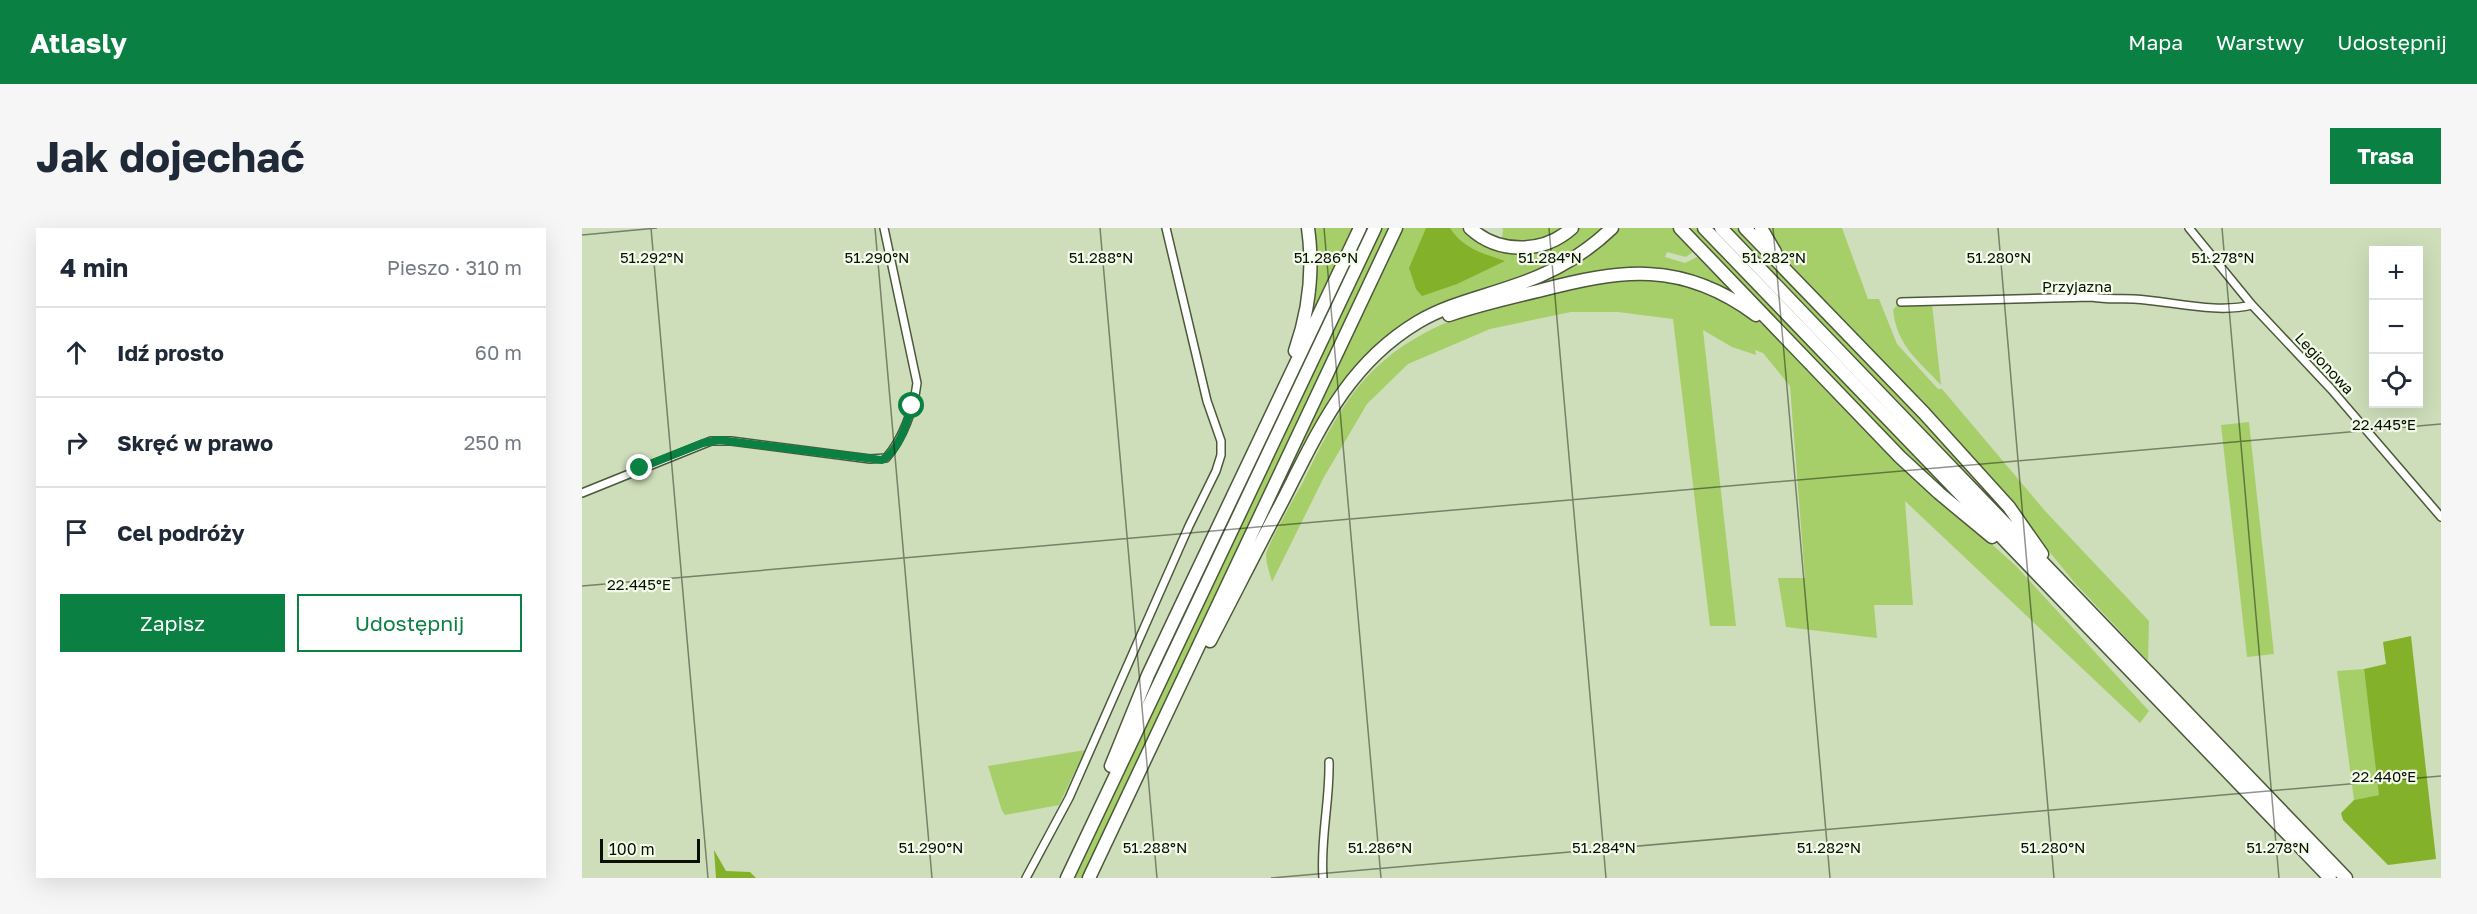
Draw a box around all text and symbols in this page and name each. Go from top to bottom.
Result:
text: Atlasly [30,26,127,59]
text: Mapa [2128,29,2183,55]
text: Warstwy [2216,29,2304,55]
text: Udostępnij [2337,29,2447,55]
button: Trasa [2330,128,2441,184]
text: Jak dojechać [36,131,305,181]
map controls [2369,246,2423,408]
button: + [2369,246,2423,300]
text: 51.292°N [620,248,684,266]
text: 51.290°N [845,248,909,266]
text: 51.288°N [1069,248,1133,266]
text: 51.286°N [1294,248,1358,266]
text: 51.284°N [1518,248,1582,266]
text: 51.282°N [1742,248,1806,266]
text: 51.280°N [1967,248,2031,266]
text: 51.278°N [2191,248,2255,266]
text: 4 min [60,252,128,283]
text: Pieszo · 310 m [387,255,522,279]
street label: Przyjazna [2042,277,2112,295]
button: − [2369,300,2423,354]
street label: Legionowa [2292,328,2358,398]
icon: ahead [60,336,93,369]
text: Idź prosto [117,339,224,366]
text: 60 m [475,340,522,364]
button: locate [2369,354,2423,408]
route start [898,392,924,418]
text: 22.445°E [2352,415,2416,433]
icon: right [60,426,93,459]
text: Skręć w prawo [117,429,273,456]
text: 250 m [464,430,522,454]
route end [626,454,652,480]
icon: arrive [60,516,93,549]
text: Cel podróży [117,519,245,546]
text: 22.445°E [607,575,671,593]
button: Zapisz [60,594,285,652]
button: Udostępnij [297,594,522,652]
text: 22.440°E [2352,767,2416,785]
scale bar [600,836,700,864]
text: 51.290°N [899,838,963,856]
text: 51.288°N [1123,838,1187,856]
text: 51.286°N [1348,838,1412,856]
text: 51.284°N [1572,838,1636,856]
text: 51.282°N [1797,838,1861,856]
text: 51.280°N [2021,838,2085,856]
text: 51.278°N [2246,838,2310,856]
text: 100 m [609,839,655,859]

